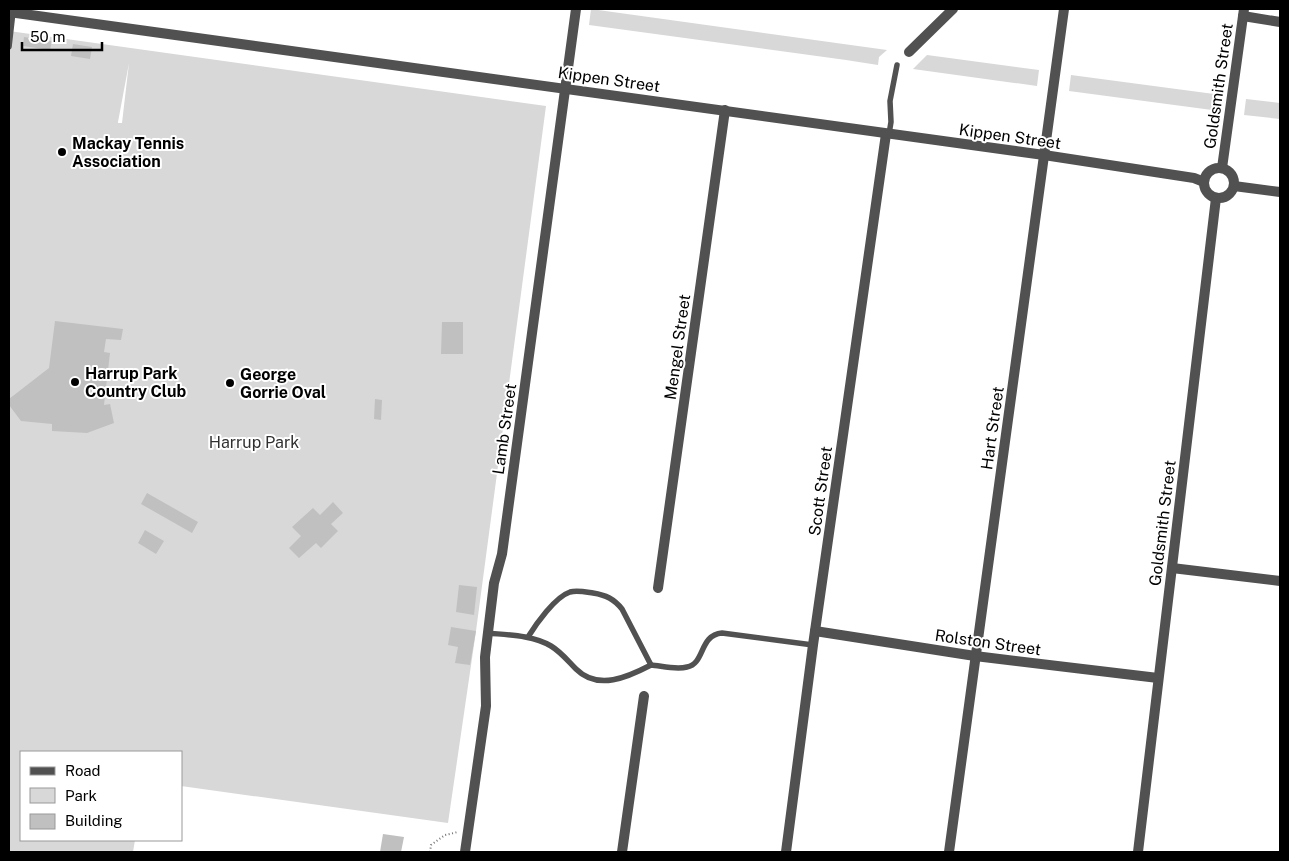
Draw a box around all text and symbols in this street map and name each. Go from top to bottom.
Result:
scale bar [22,20,102,52]
street label: Goldsmith Street [1200,22,1237,150]
text: 50 m [30,28,65,45]
street label: Kippen Street [557,63,661,96]
street label: Kippen Street [958,120,1062,153]
place label: Mackay Tennis Association [72,134,184,171]
marker: Mackay Tennis Association [56,146,68,158]
street label: Mengel Street [661,293,694,401]
place label: Harrup Park Country Club [85,364,187,401]
place label: George Gorrie Oval [240,365,326,402]
marker: Harrup Park Country Club [69,376,81,388]
marker: George Gorrie Oval [224,377,236,389]
street label: Lamb Street [489,382,520,476]
street label: Hart Street [977,385,1008,471]
park label: Harrup Park [209,433,299,452]
street label: Scott Street [805,445,836,537]
street label: Goldsmith Street [1145,459,1180,587]
street label: Rolston Street [934,626,1042,659]
legend [20,751,182,841]
text: Road [65,762,101,779]
text: Park [65,787,97,804]
text: Building [65,812,123,829]

